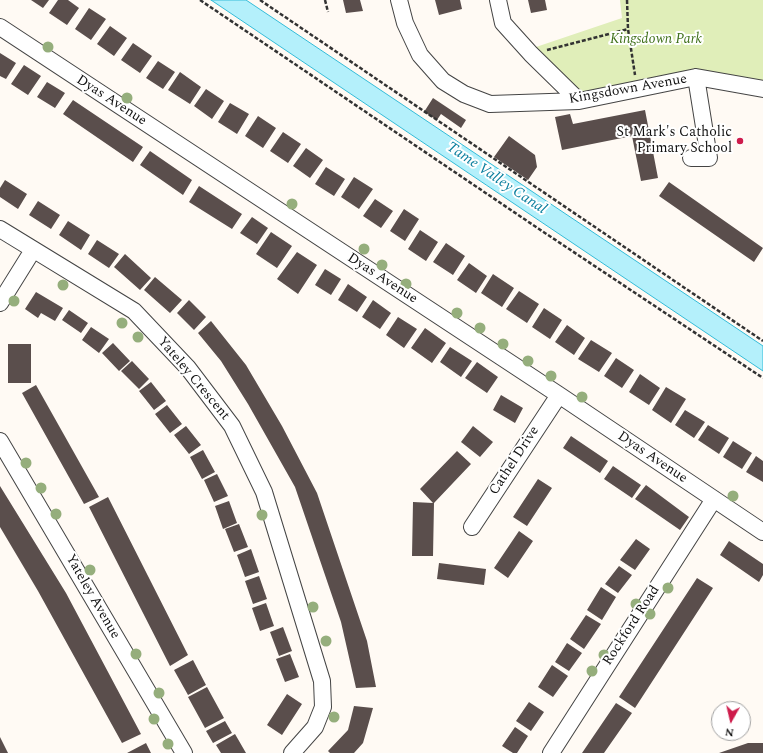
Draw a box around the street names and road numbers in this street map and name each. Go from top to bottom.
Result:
street label: Kingsdown Avenue [568,71,688,109]
street label: Dyas Avenue [73,72,149,130]
street label: Dyas Avenue [344,250,420,308]
street label: Yateley Crescent [153,334,233,424]
street label: Cathel Drive [486,423,544,499]
street label: Dyas Avenue [614,429,690,487]
street label: Yateley Avenue [61,552,123,642]
street label: Rockford Road [600,583,664,669]

